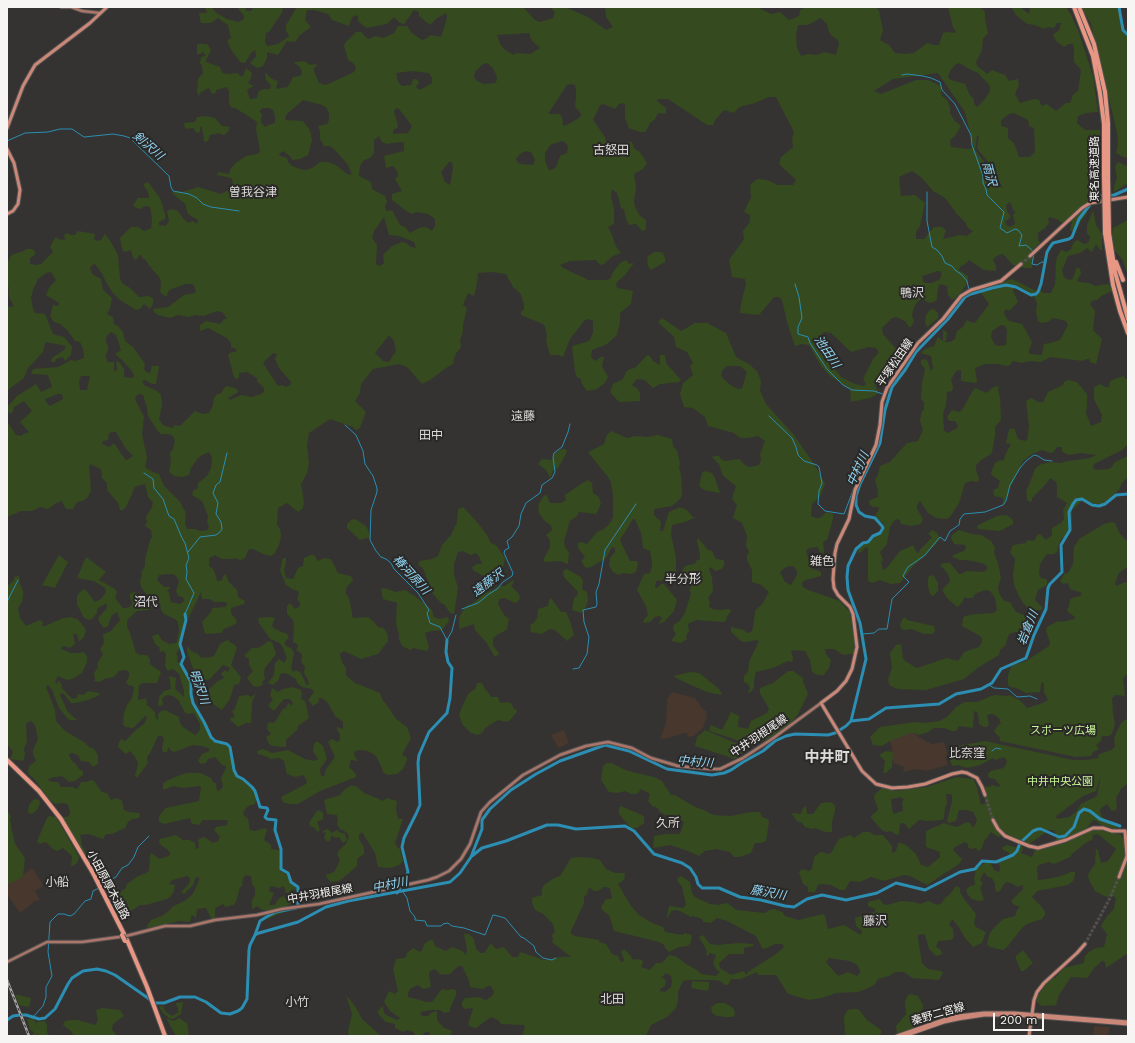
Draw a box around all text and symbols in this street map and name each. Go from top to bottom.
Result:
water label: 剣沢川 [130,129,166,163]
street label: 東名高速道路 [1088,136,1102,202]
district label: 古怒田 [593,143,629,157]
water label: 雨沢 [979,161,999,187]
district label: 曽我谷津 [229,185,277,199]
district label: 鴨沢 [900,286,924,300]
water label: 池田川 [811,333,843,371]
street label: 平塚松田線 [874,337,916,389]
district label: 遠藤 [511,409,535,423]
district label: 田中 [419,428,443,442]
water label: 中村川 [844,450,872,488]
water label: 椿河原川 [390,552,432,598]
district label: 雑色 [810,554,834,568]
water label: 遠藤沢 [469,566,507,600]
district label: 半分形 [665,572,701,586]
district label: 沼代 [134,595,158,609]
water label: 岩倉川 [1015,609,1041,647]
water label: 明沢川 [186,668,212,706]
street label: 中井羽根尾線 [728,712,790,760]
park label: スポーツ広場 [1030,724,1096,738]
district label: 比奈窪 [949,746,985,760]
district label: 中井町 [805,749,849,767]
water label: 中村川 [676,753,714,771]
park label: 中井中央公園 [1027,775,1093,789]
district label: 久所 [656,816,680,830]
street label: 小田原厚木道路 [84,848,132,922]
water label: 中村川 [371,874,409,896]
district label: 小船 [45,875,69,889]
street label: 中井羽根尾線 [286,882,354,906]
water label: 藤沢川 [749,883,787,903]
district label: 藤沢 [863,914,887,928]
district label: 北田 [600,992,624,1006]
district label: 小竹 [285,995,309,1009]
street label: 秦野二宮線 [910,1000,966,1028]
scale bar [995,1005,1046,1031]
text: 200 m [1000,1013,1037,1027]

